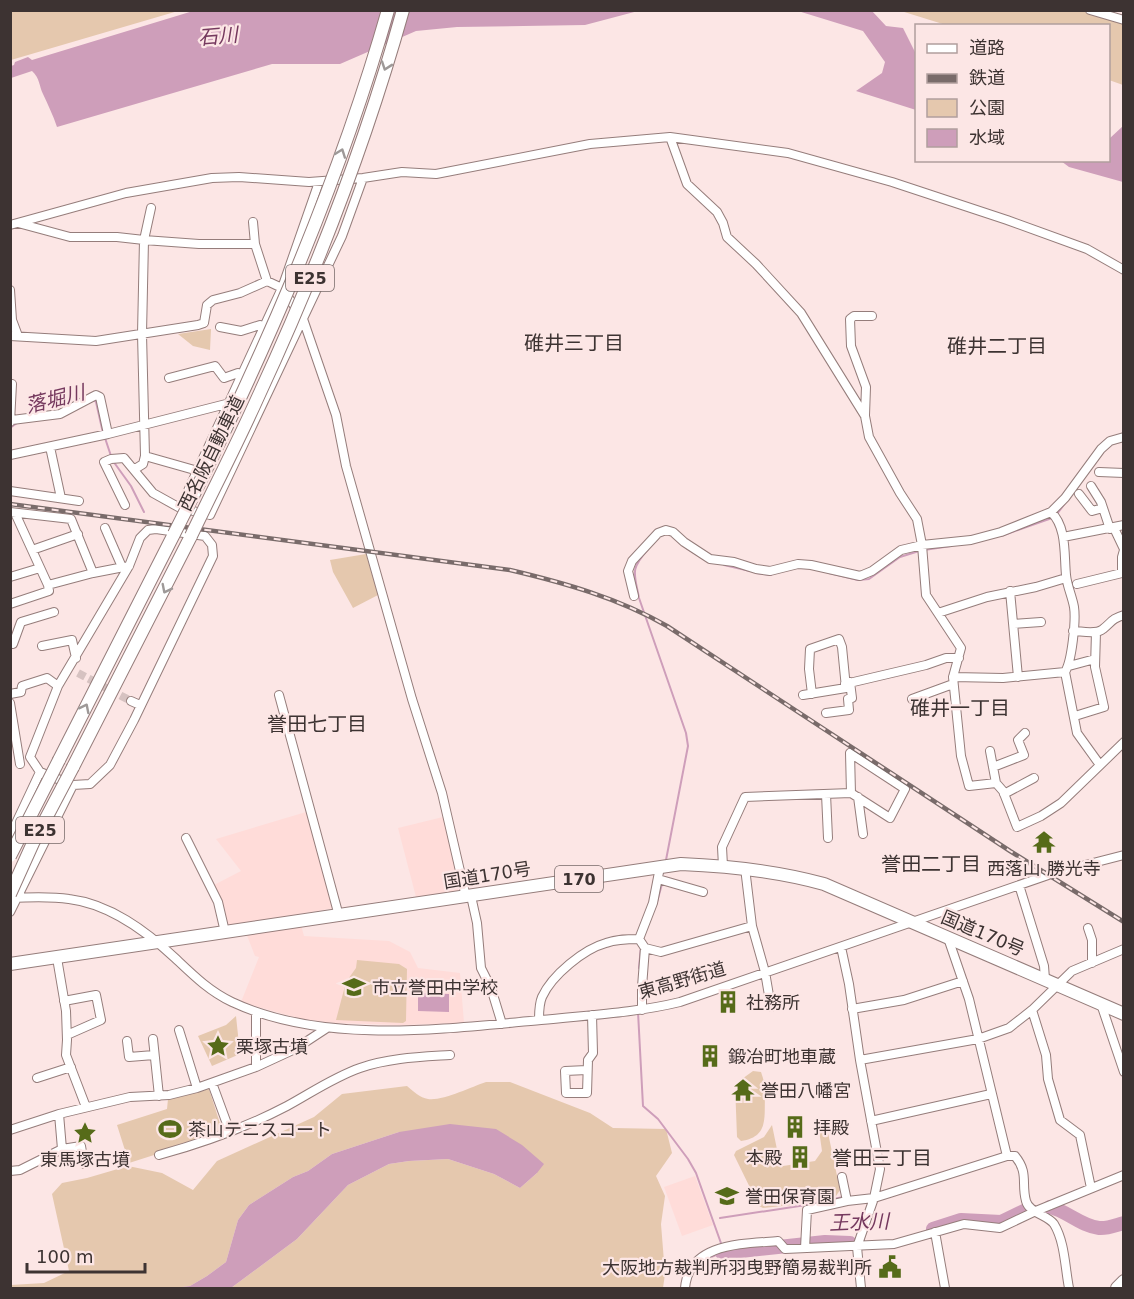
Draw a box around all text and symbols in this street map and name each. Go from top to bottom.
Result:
water label: 石川 [197,22,241,50]
legend [915,24,1110,162]
text: 道路 [969,37,1005,58]
one-way arrow [381,60,393,71]
text: 鉄道 [969,67,1005,88]
text: 公園 [969,97,1005,118]
text: 水域 [969,127,1005,148]
one-way arrow [333,148,346,159]
road number: E25 [286,265,334,291]
district label: 碓井三丁目 [524,331,624,355]
district label: 碓井二丁目 [947,334,1047,358]
water label: 落堀川 [23,380,89,418]
street label: 西名阪自動車道 [174,392,248,514]
one-way arrow [161,582,173,593]
district label: 碓井一丁目 [910,696,1010,720]
one-way arrow [78,703,89,714]
district label: 誉田七丁目 [267,712,367,736]
road number: E25 [16,817,64,843]
temple icon: 西落山 勝光寺 [1031,829,1057,855]
district label: 誉田二丁目 [881,852,981,876]
street label: 国道170号 [442,858,532,892]
place label: 西落山 勝光寺 [987,858,1101,879]
road number: 170 [555,866,603,892]
street label: 国道170号 [938,906,1028,960]
street label: 東高野街道 [636,958,728,1002]
school or university icon: 市立誉田中学校 [341,974,367,1000]
place label: 市立誉田中学校 [372,977,498,998]
building icon: 社務所 [715,989,741,1015]
place label: 社務所 [746,992,800,1013]
place icon: 栗塚古墳 [205,1033,231,1059]
place label: 栗塚古墳 [236,1036,308,1057]
building icon: 鍛冶町地車蔵 [697,1043,723,1069]
place label: 鍛冶町地車蔵 [728,1046,836,1067]
temple icon: 誉田八幡宮 [730,1077,756,1103]
place label: 誉田八幡宮 [761,1080,851,1101]
building icon: 拝殿 [782,1114,808,1140]
sports icon: 茶山テニスコート [157,1116,183,1142]
place label: 拝殿 [813,1117,849,1138]
place label: 茶山テニスコート [188,1119,332,1140]
place icon: 東馬塚古墳 [72,1120,98,1146]
building icon: 本殿 [787,1144,813,1170]
district label: 誉田三丁目 [832,1146,932,1170]
place label: 本殿 [746,1147,782,1168]
place label: 東馬塚古墳 [40,1149,130,1170]
school or university icon: 誉田保育園 [714,1183,740,1209]
place label: 誉田保育園 [745,1186,835,1207]
water label: 王水川 [829,1209,891,1235]
scale bar [27,1236,146,1274]
text: 100 m [36,1246,94,1267]
public building icon: 大阪地方裁判所羽曳野簡易裁判所 [877,1254,903,1280]
place label: 大阪地方裁判所羽曳野簡易裁判所 [602,1257,872,1278]

